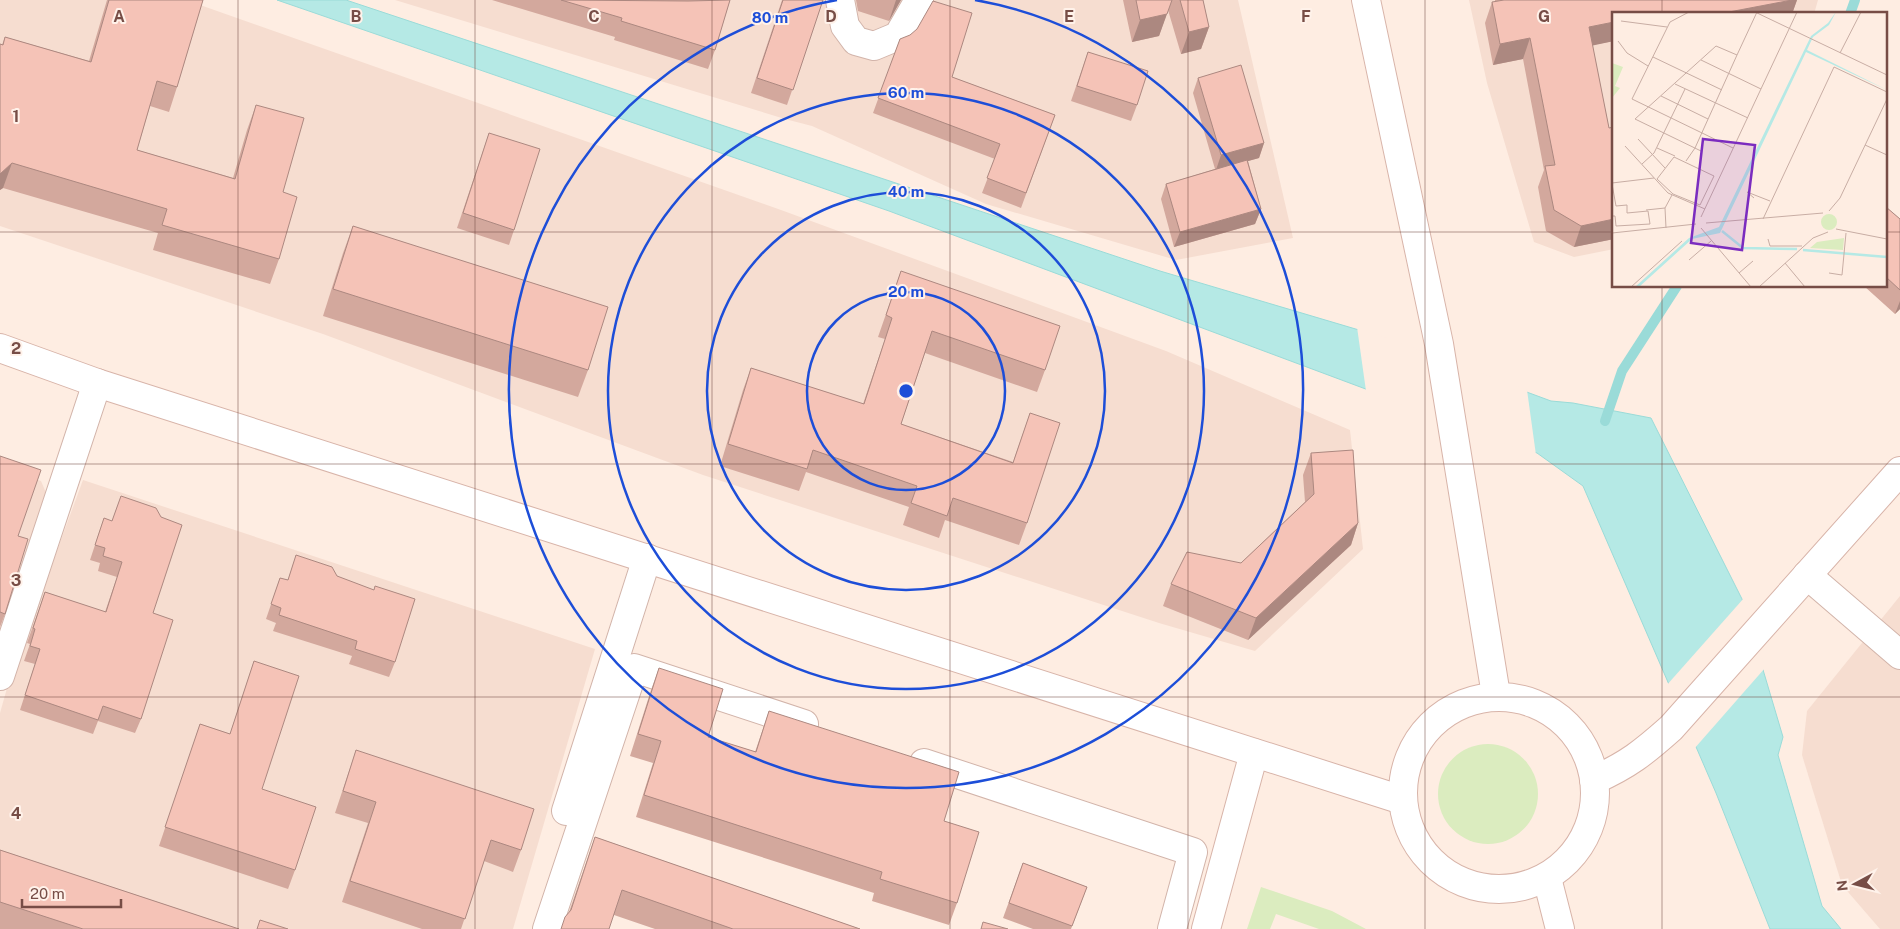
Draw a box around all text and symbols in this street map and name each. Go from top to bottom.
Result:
text: A [113,7,125,26]
text: B [351,7,362,26]
text: C [588,7,600,26]
text: D [825,7,837,26]
text: E [1064,7,1074,26]
text: F [1301,7,1311,26]
text: G [1538,7,1550,26]
text: 80 m [752,9,788,26]
inset map [1612,12,1888,288]
text: 60 m [888,84,924,101]
text: 1 [13,107,19,126]
text: 40 m [888,183,924,200]
text: 20 m [888,283,924,300]
text: 2 [11,339,21,358]
centre of rings [897,382,915,400]
text: 3 [11,571,21,590]
text: 4 [11,804,22,823]
north arrow [1830,859,1880,909]
scale bar [22,876,121,908]
text: N [1833,879,1851,892]
text: 20 m [30,885,65,902]

